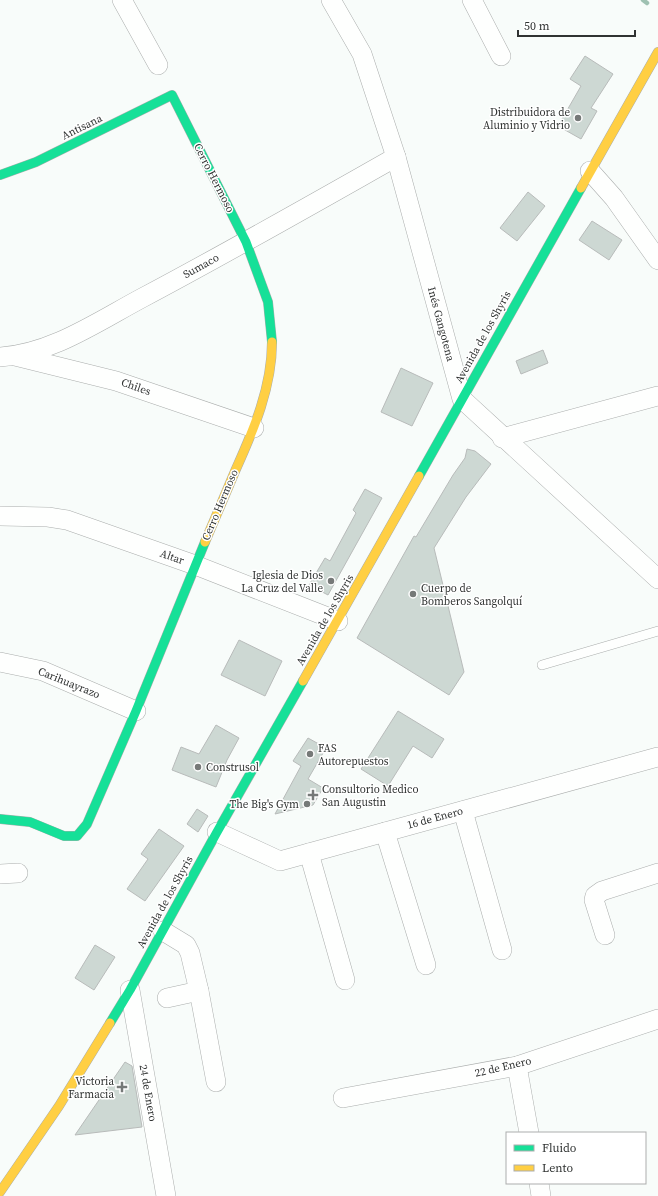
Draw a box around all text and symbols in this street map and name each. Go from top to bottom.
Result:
scale bar [518,12,635,38]
text: 50 m [524,18,550,34]
place label: Distribuidora de Aluminio y Vidrio [483,105,570,133]
street label: Antisana [59,111,105,143]
marker: Distribuidora de Aluminio y Vidrio [573,113,583,123]
street label: Cerro Hermoso [190,141,238,215]
street label: Sumaco [180,250,222,282]
street label: Inés Gangotena [424,285,458,363]
street label: Avenida de los Shyris [451,288,515,386]
street label: Chiles [119,375,153,399]
street label: Cerro Hermoso [198,467,242,543]
street label: Altar [158,546,186,568]
place label: Iglesia de Dios La Cruz del Valle [241,568,323,596]
street label: Avenida de los Shyris [293,571,357,668]
marker: Iglesia de Dios La Cruz del Valle [326,576,336,586]
place label: Cuerpo de Bomberos Sangolquí [421,581,522,609]
marker: Cuerpo de Bomberos Sangolquí [408,589,418,599]
street label: Carihuayrazo [36,664,102,702]
place label: FAS Autorepuestos [318,741,389,769]
marker: FAS Autorepuestos [305,749,315,759]
place label: Construsol [206,760,259,775]
marker: Construsol [193,762,203,772]
place label: Consultorio Medico San Augustin [322,782,419,810]
marker: Consultorio Medico San Augustin [307,789,319,801]
place label: The Big's Gym [230,797,299,812]
marker: The Big's Gym [302,799,312,809]
street label: 16 de Enero [405,803,465,833]
street label: Avenida de los Shyris [133,853,197,951]
street label: 22 de Enero [473,1053,533,1081]
street label: 24 de Enero [136,1063,160,1123]
place label: Victoria Farmacia [68,1074,114,1102]
marker: Victoria Farmacia [117,1082,127,1092]
legend [506,1132,646,1184]
text: Fluido [542,1140,577,1156]
text: Lento [542,1160,573,1176]

